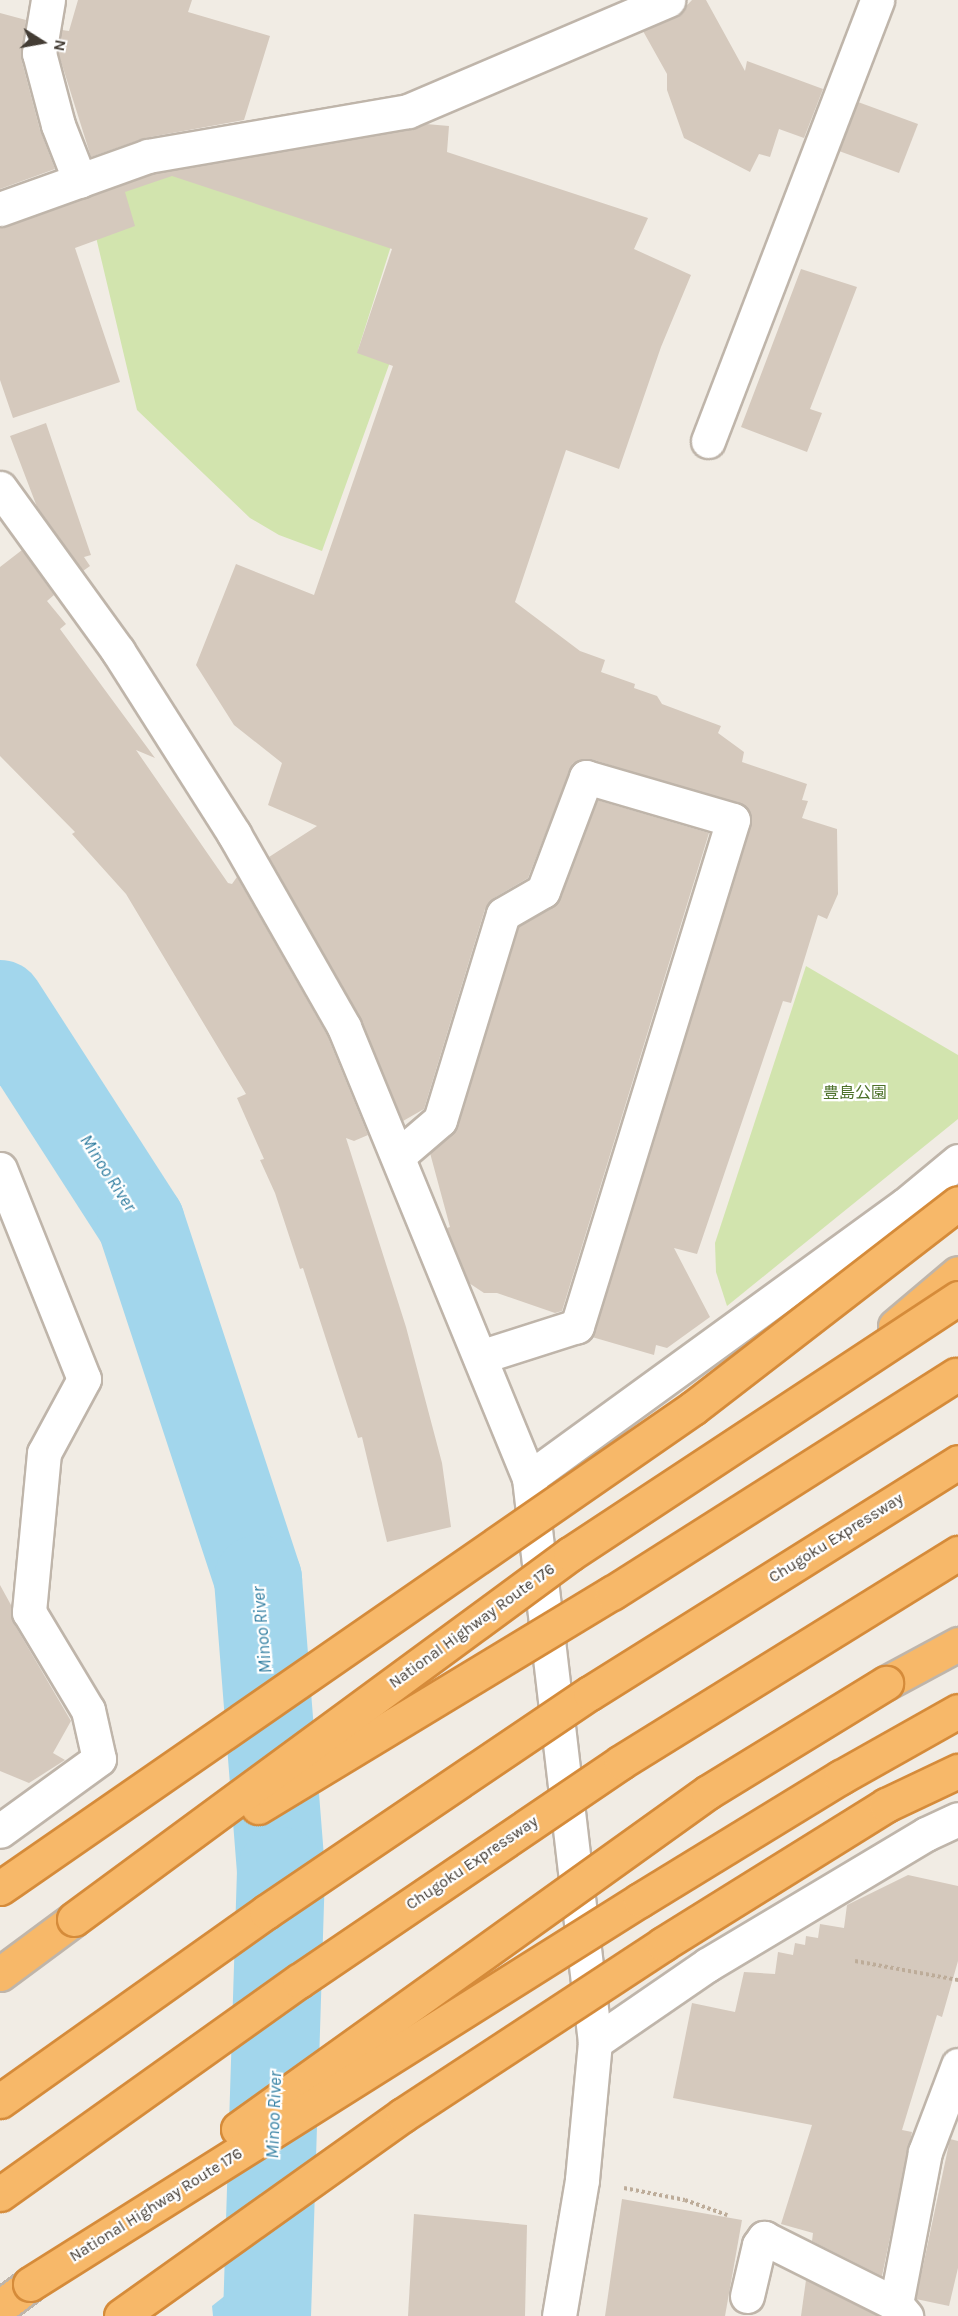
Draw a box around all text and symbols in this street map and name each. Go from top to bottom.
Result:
north arrow [12,12,72,72]
text: N [50,38,71,53]
park label: 豊島公園 [823,1083,887,1103]
water label: Minoo River [75,1131,141,1215]
street label: Chugoku Expressway [765,1489,907,1587]
street label: National Highway Route 176 [385,1559,559,1693]
water label: Minoo River [247,1586,277,1674]
street label: Chugoku Expressway [403,1812,541,1914]
water label: Minoo River [262,2071,286,2159]
street label: National Highway Route 176 [66,2144,246,2266]

